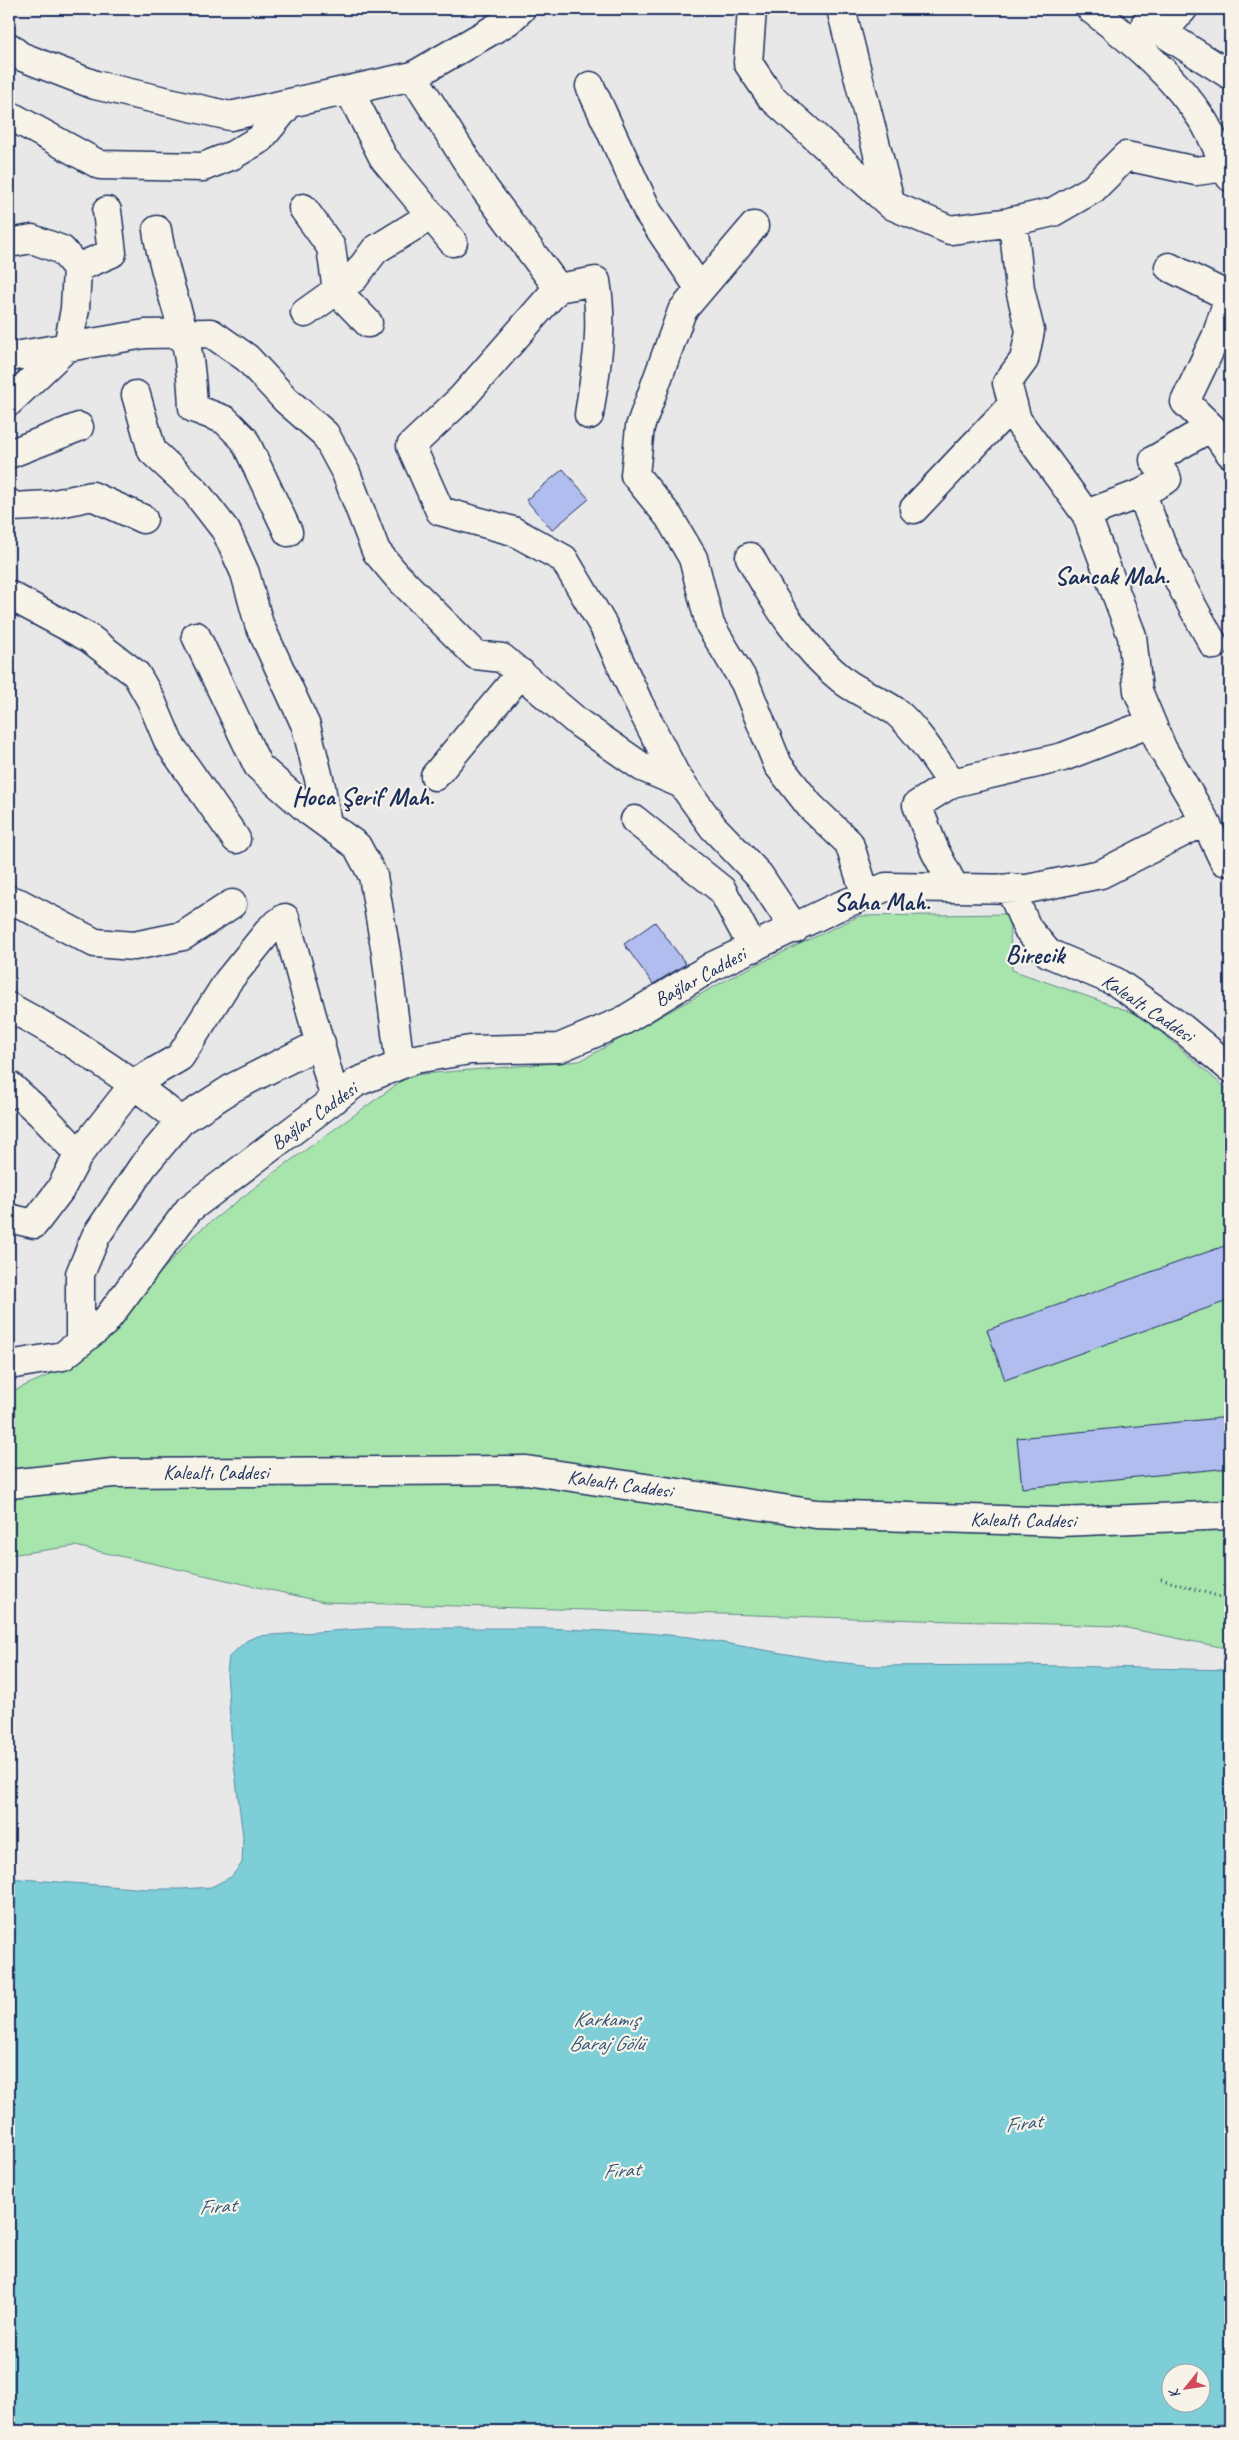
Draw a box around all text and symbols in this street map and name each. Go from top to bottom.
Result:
district label: Sancak Mah. [1055,560,1170,592]
district label: Hoca Şerif Mah. [292,781,435,813]
district label: Saha Mah. [834,886,931,918]
district label: Birecik [1006,939,1067,971]
street label: Bağlar Caddesi [650,941,752,1012]
street label: Kalealtı Caddesi [1097,968,1201,1049]
street label: Bağlar Caddesi [266,1075,364,1156]
street label: Kalealtı Caddesi [163,1460,271,1485]
street label: Kalealtı Caddesi [566,1464,676,1504]
street label: Kalealtı Caddesi [970,1507,1078,1533]
water label: Karkamış Baraj Gölü [569,2006,649,2056]
water label: Fırat [1003,2107,1047,2138]
water label: Fırat [601,2155,645,2185]
water label: Fırat [197,2191,241,2221]
north arrow [1162,2362,1212,2412]
text: K [1165,2384,1184,2402]

